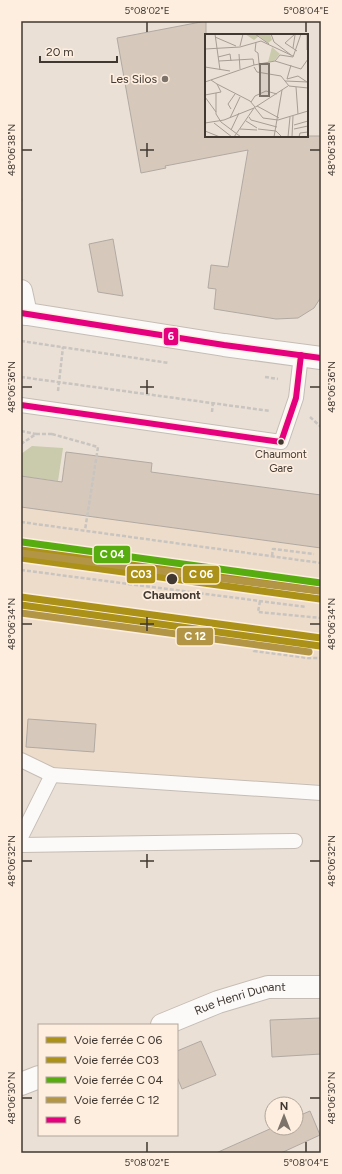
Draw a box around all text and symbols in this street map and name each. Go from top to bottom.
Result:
text: 5°08'02"E [124,4,170,17]
text: 5°08'04"E [283,4,329,17]
inset map [205,34,308,137]
scale bar [40,38,117,64]
text: 20 m [46,45,74,59]
place label: Les Silos [110,72,157,86]
marker: Les Silos [160,74,170,84]
text: 48°06'38"N [5,124,18,176]
text: 48°06'38"N [325,124,338,176]
line badge: 6 [163,327,179,346]
text: 6 [168,330,175,343]
text: 48°06'36"N [5,361,18,413]
text: 48°06'36"N [325,361,338,413]
marker: Chaumont Gare [276,437,286,447]
place label: Chaumont Gare [255,448,307,475]
line badge: C 04 [93,545,131,564]
text: C 04 [100,548,124,561]
line badge: C03 [126,565,156,584]
line badge: C 06 [182,565,220,584]
text: C03 [130,568,152,581]
text: C 06 [189,568,214,581]
marker: Chaumont [165,572,179,586]
place label: Chaumont [143,588,201,602]
text: 48°06'34"N [5,598,18,650]
text: 48°06'34"N [325,598,338,650]
line badge: C 12 [176,627,214,646]
text: C 12 [184,630,206,643]
text: 48°06'32"N [5,835,18,887]
text: 48°06'32"N [325,835,338,887]
street label: Rue Henri Dunant [192,980,286,1018]
legend [38,1024,178,1136]
text: Voie ferrée C 06 [74,1033,163,1047]
text: Voie ferrée C03 [74,1053,159,1067]
text: 48°06'30"N [5,1072,18,1124]
text: 48°06'30"N [325,1072,338,1124]
text: Voie ferrée C 04 [74,1073,164,1087]
text: Voie ferrée C 12 [74,1093,160,1107]
north arrow [264,1096,304,1136]
text: N [280,1100,288,1113]
text: 6 [74,1113,81,1127]
text: 5°08'02"E [124,1156,170,1169]
text: 5°08'04"E [283,1156,329,1169]

